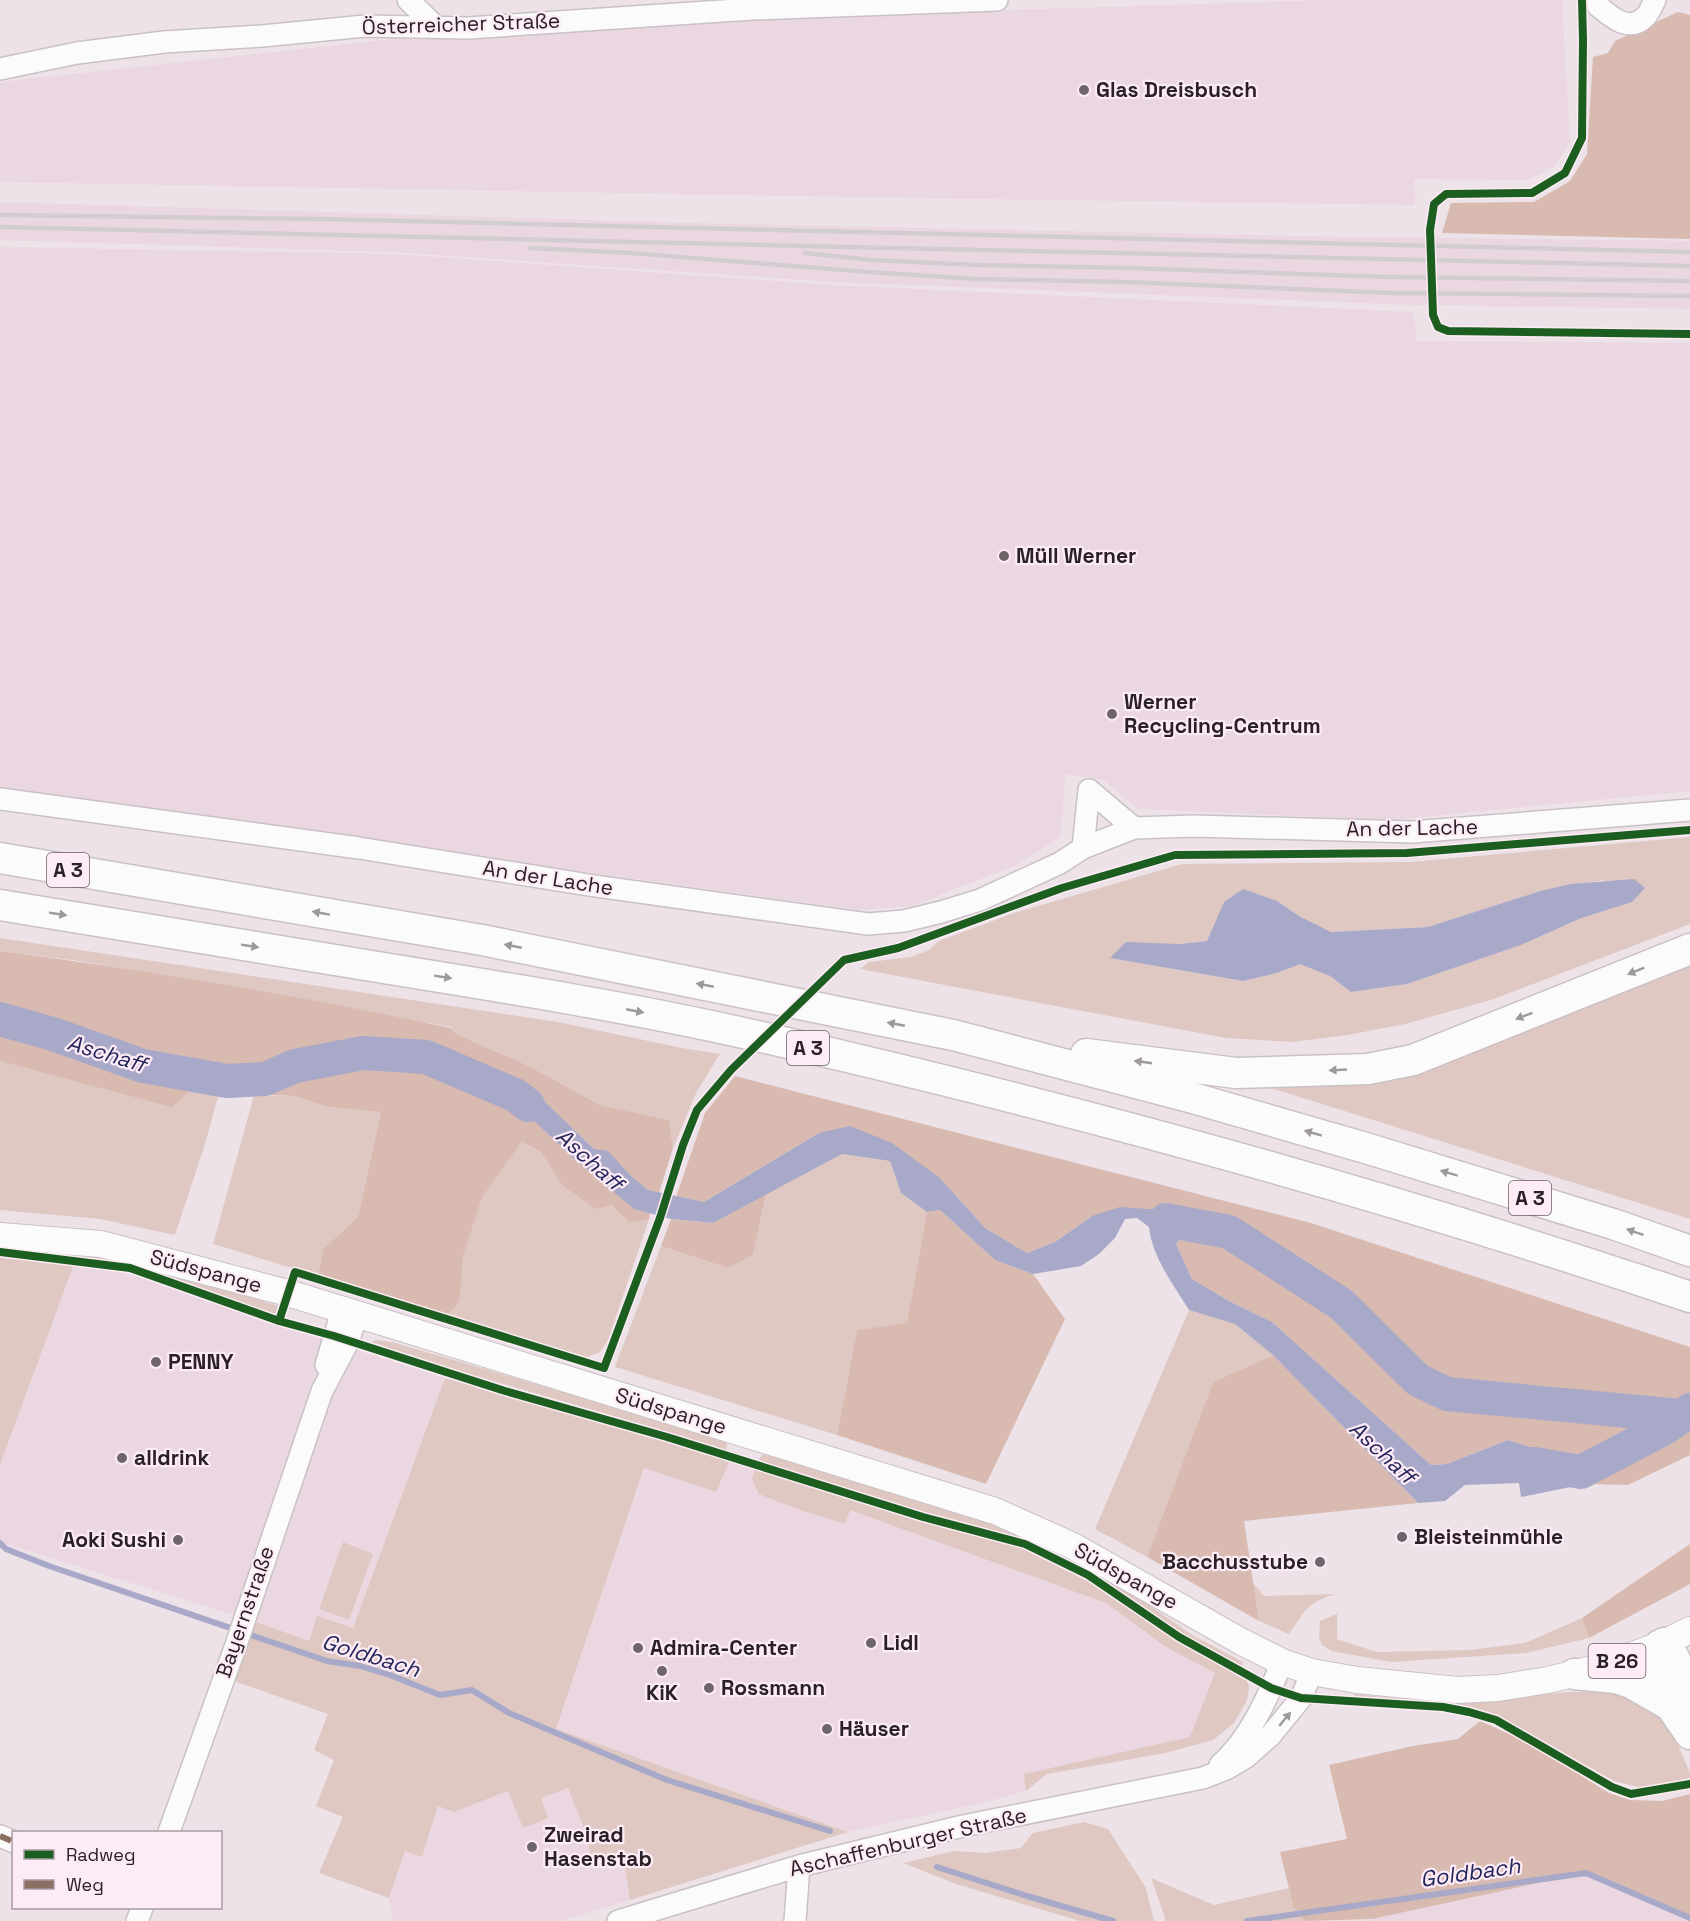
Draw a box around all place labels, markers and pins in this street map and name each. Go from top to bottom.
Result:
place label: Glas Dreisbusch [1096,76,1257,103]
marker: Glas Dreisbusch [1077,83,1091,97]
place label: Müll Werner [1016,542,1136,569]
marker: Müll Werner [997,549,1011,563]
place label: Werner Recycling-Centrum [1124,688,1321,739]
marker: Werner Recycling-Centrum [1105,707,1119,721]
place label: PENNY [168,1348,234,1375]
marker: PENNY [149,1355,163,1369]
place label: alldrink [134,1444,210,1471]
marker: alldrink [115,1451,129,1465]
place label: Bleisteinmühle [1414,1523,1563,1550]
place label: Aoki Sushi [62,1526,166,1553]
marker: Bleisteinmühle [1395,1530,1409,1544]
marker: Aoki Sushi [171,1533,185,1547]
place label: Bacchusstube [1162,1548,1308,1575]
marker: Bacchusstube [1313,1555,1327,1569]
place label: Lidl [883,1629,919,1656]
place label: Admira-Center [650,1634,797,1661]
marker: Lidl [864,1636,878,1650]
marker: Admira-Center [631,1641,645,1655]
marker: KiK [655,1664,669,1678]
place label: Rossmann [721,1674,825,1701]
place label: KiK [646,1679,679,1706]
marker: Rossmann [702,1681,716,1695]
place label: Häuser [839,1715,909,1742]
marker: Häuser [820,1722,834,1736]
place label: Zweirad Hasenstab [544,1821,652,1872]
marker: Zweirad Hasenstab [525,1840,539,1854]

